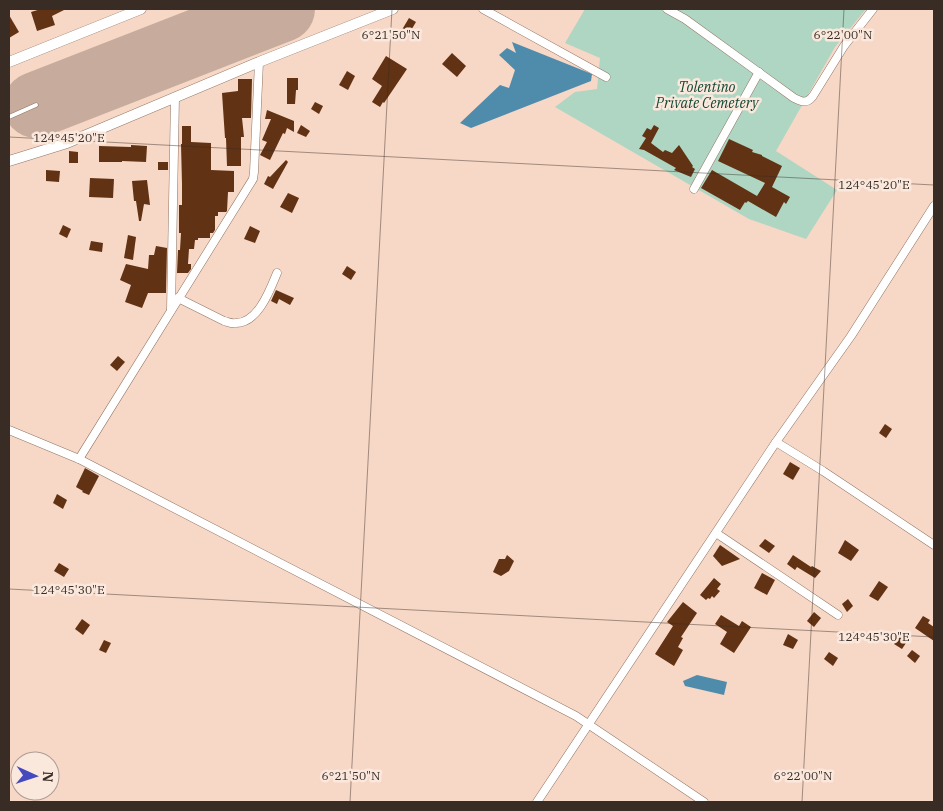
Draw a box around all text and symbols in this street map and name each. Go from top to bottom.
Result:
text: 6°21'50"N [362,27,420,42]
text: 6°22'00"N [814,27,872,42]
park label: Tolentino Private Cemetery [655,78,760,112]
text: 124°45'20"E [33,130,105,145]
text: 124°45'20"E [838,177,910,192]
text: 124°45'30"E [33,582,105,597]
text: 124°45'30"E [838,629,910,644]
north arrow [10,751,60,801]
text: 6°21'50"N [322,768,380,783]
text: 6°22'00"N [774,768,832,783]
text: N [39,771,57,783]

